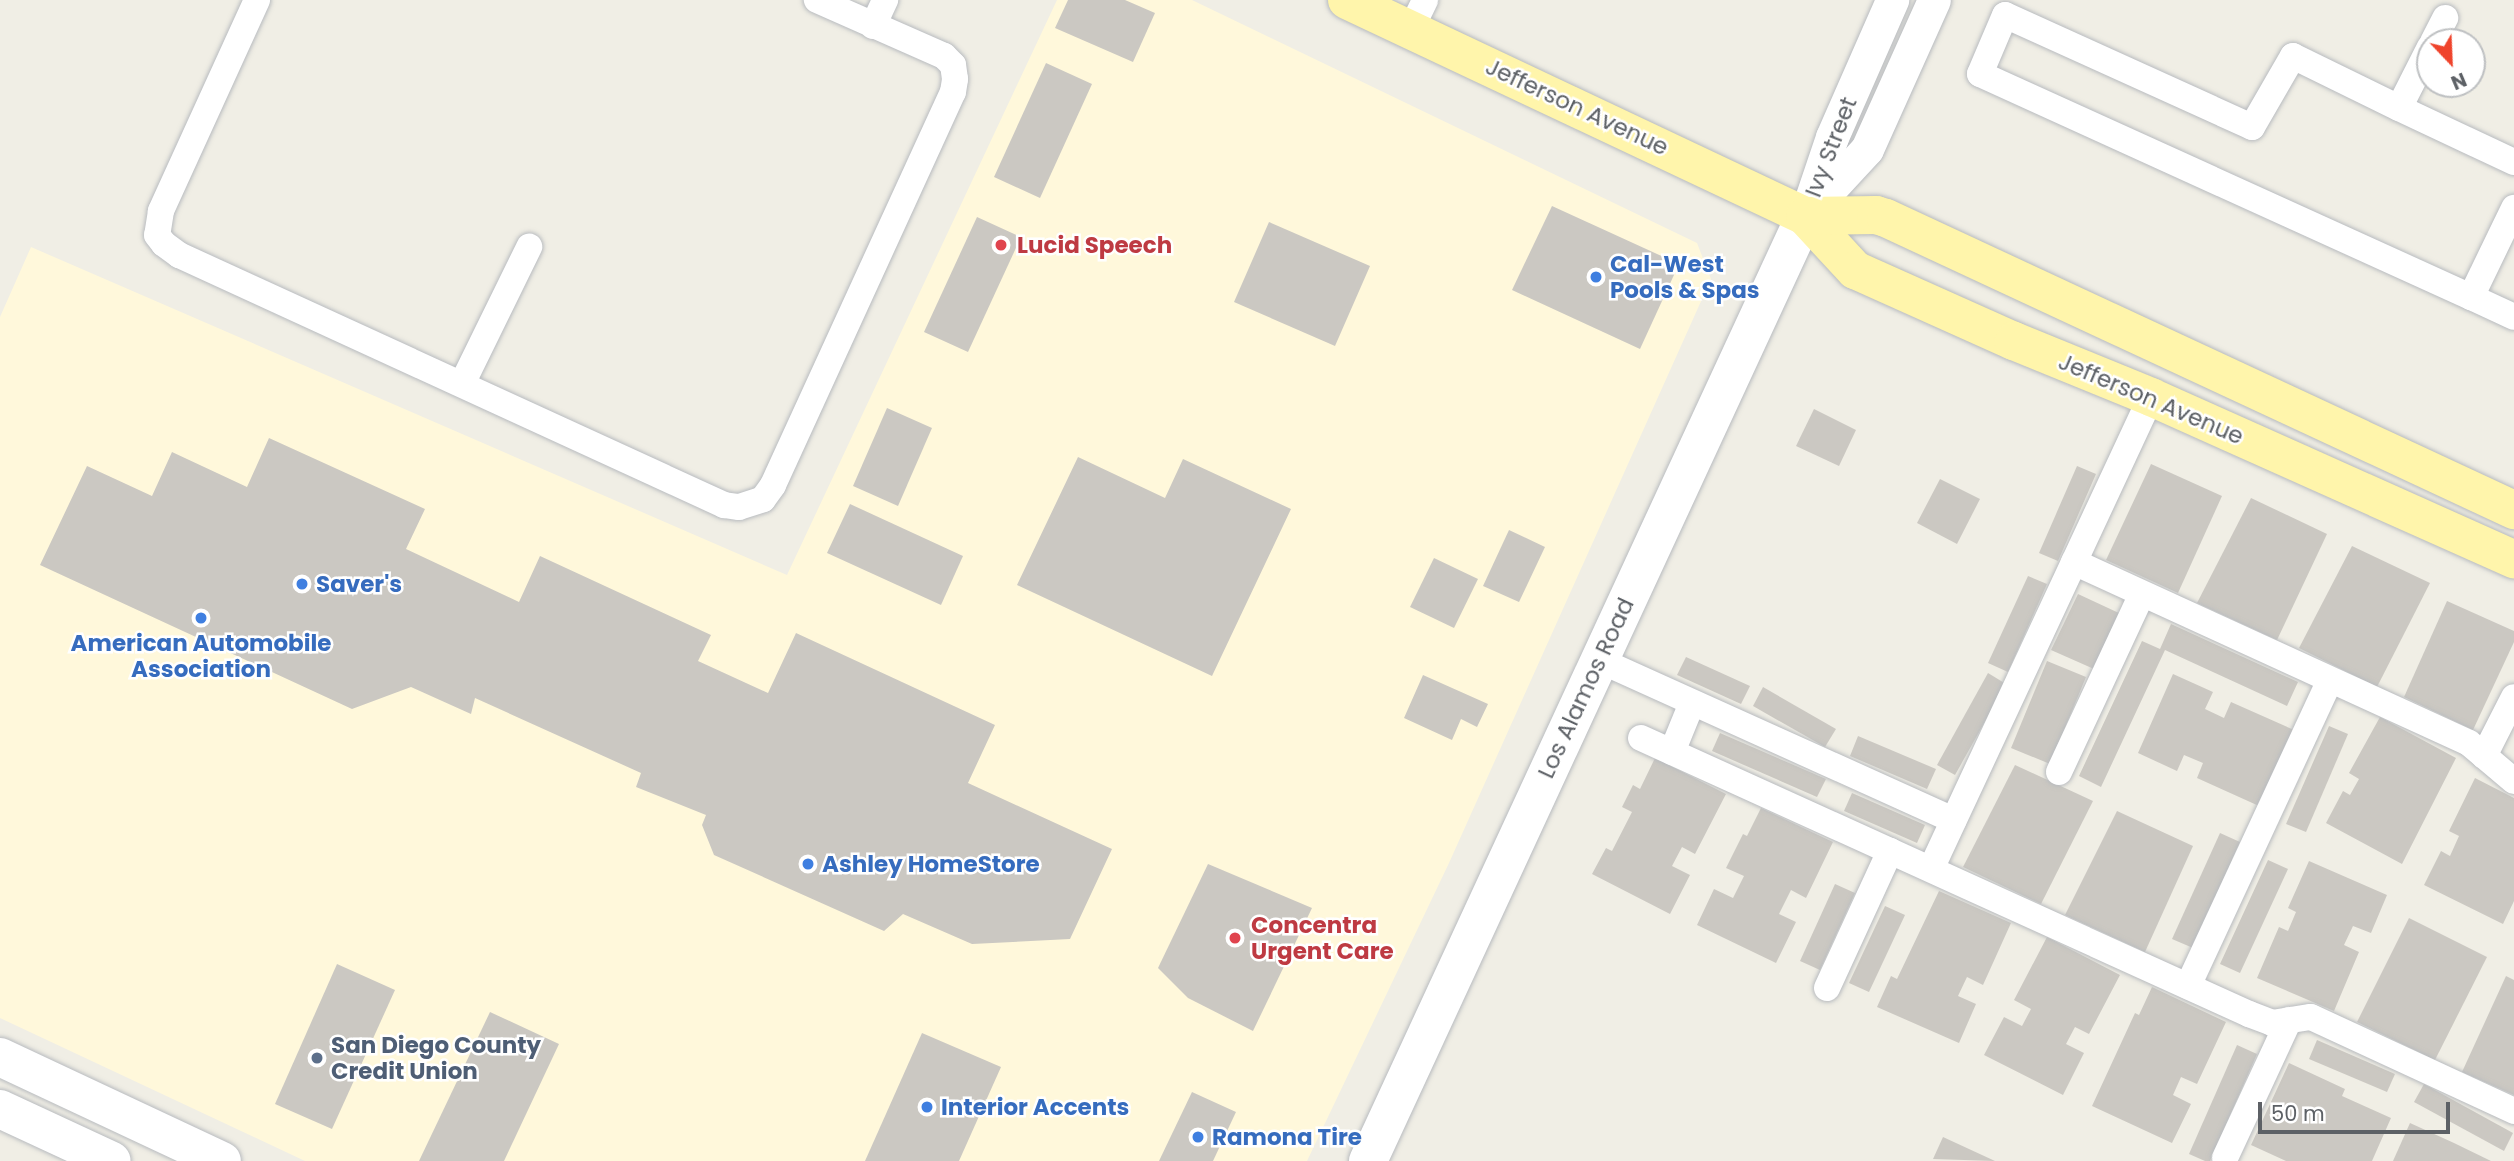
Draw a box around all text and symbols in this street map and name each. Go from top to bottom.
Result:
north arrow [2416,28,2486,98]
street label: Jefferson Avenue [1481,53,1673,161]
text: N [2447,66,2470,96]
street label: Ivy Street [1799,93,1863,201]
place label: Lucid Speech [1017,231,1172,259]
marker: Lucid Speech [991,235,1011,255]
place label: Cal-West Pools & Spas [1610,250,1760,304]
marker: Cal-West Pools & Spas [1588,269,1604,285]
street label: Jefferson Avenue [2054,348,2248,450]
place label: Saver's [316,570,402,598]
marker: Saver's [294,576,310,592]
street label: Los Alamos Road [1532,593,1640,783]
marker: American Automobile Association [193,610,209,626]
place label: American Automobile Association [71,629,331,683]
place label: Ashley HomeStore [822,850,1040,878]
marker: Ashley HomeStore [800,856,816,872]
place label: Concentra Urgent Care [1251,911,1394,965]
marker: Concentra Urgent Care [1225,928,1245,948]
place label: San Diego County Credit Union [331,1031,541,1085]
marker: San Diego County Credit Union [309,1050,325,1066]
scale bar [2262,1088,2454,1132]
place label: Interior Accents [941,1093,1129,1121]
marker: Interior Accents [919,1099,935,1115]
text: 50 m [2271,1099,2325,1128]
place label: Ramona Tire [1212,1123,1362,1151]
marker: Ramona Tire [1190,1129,1206,1145]

